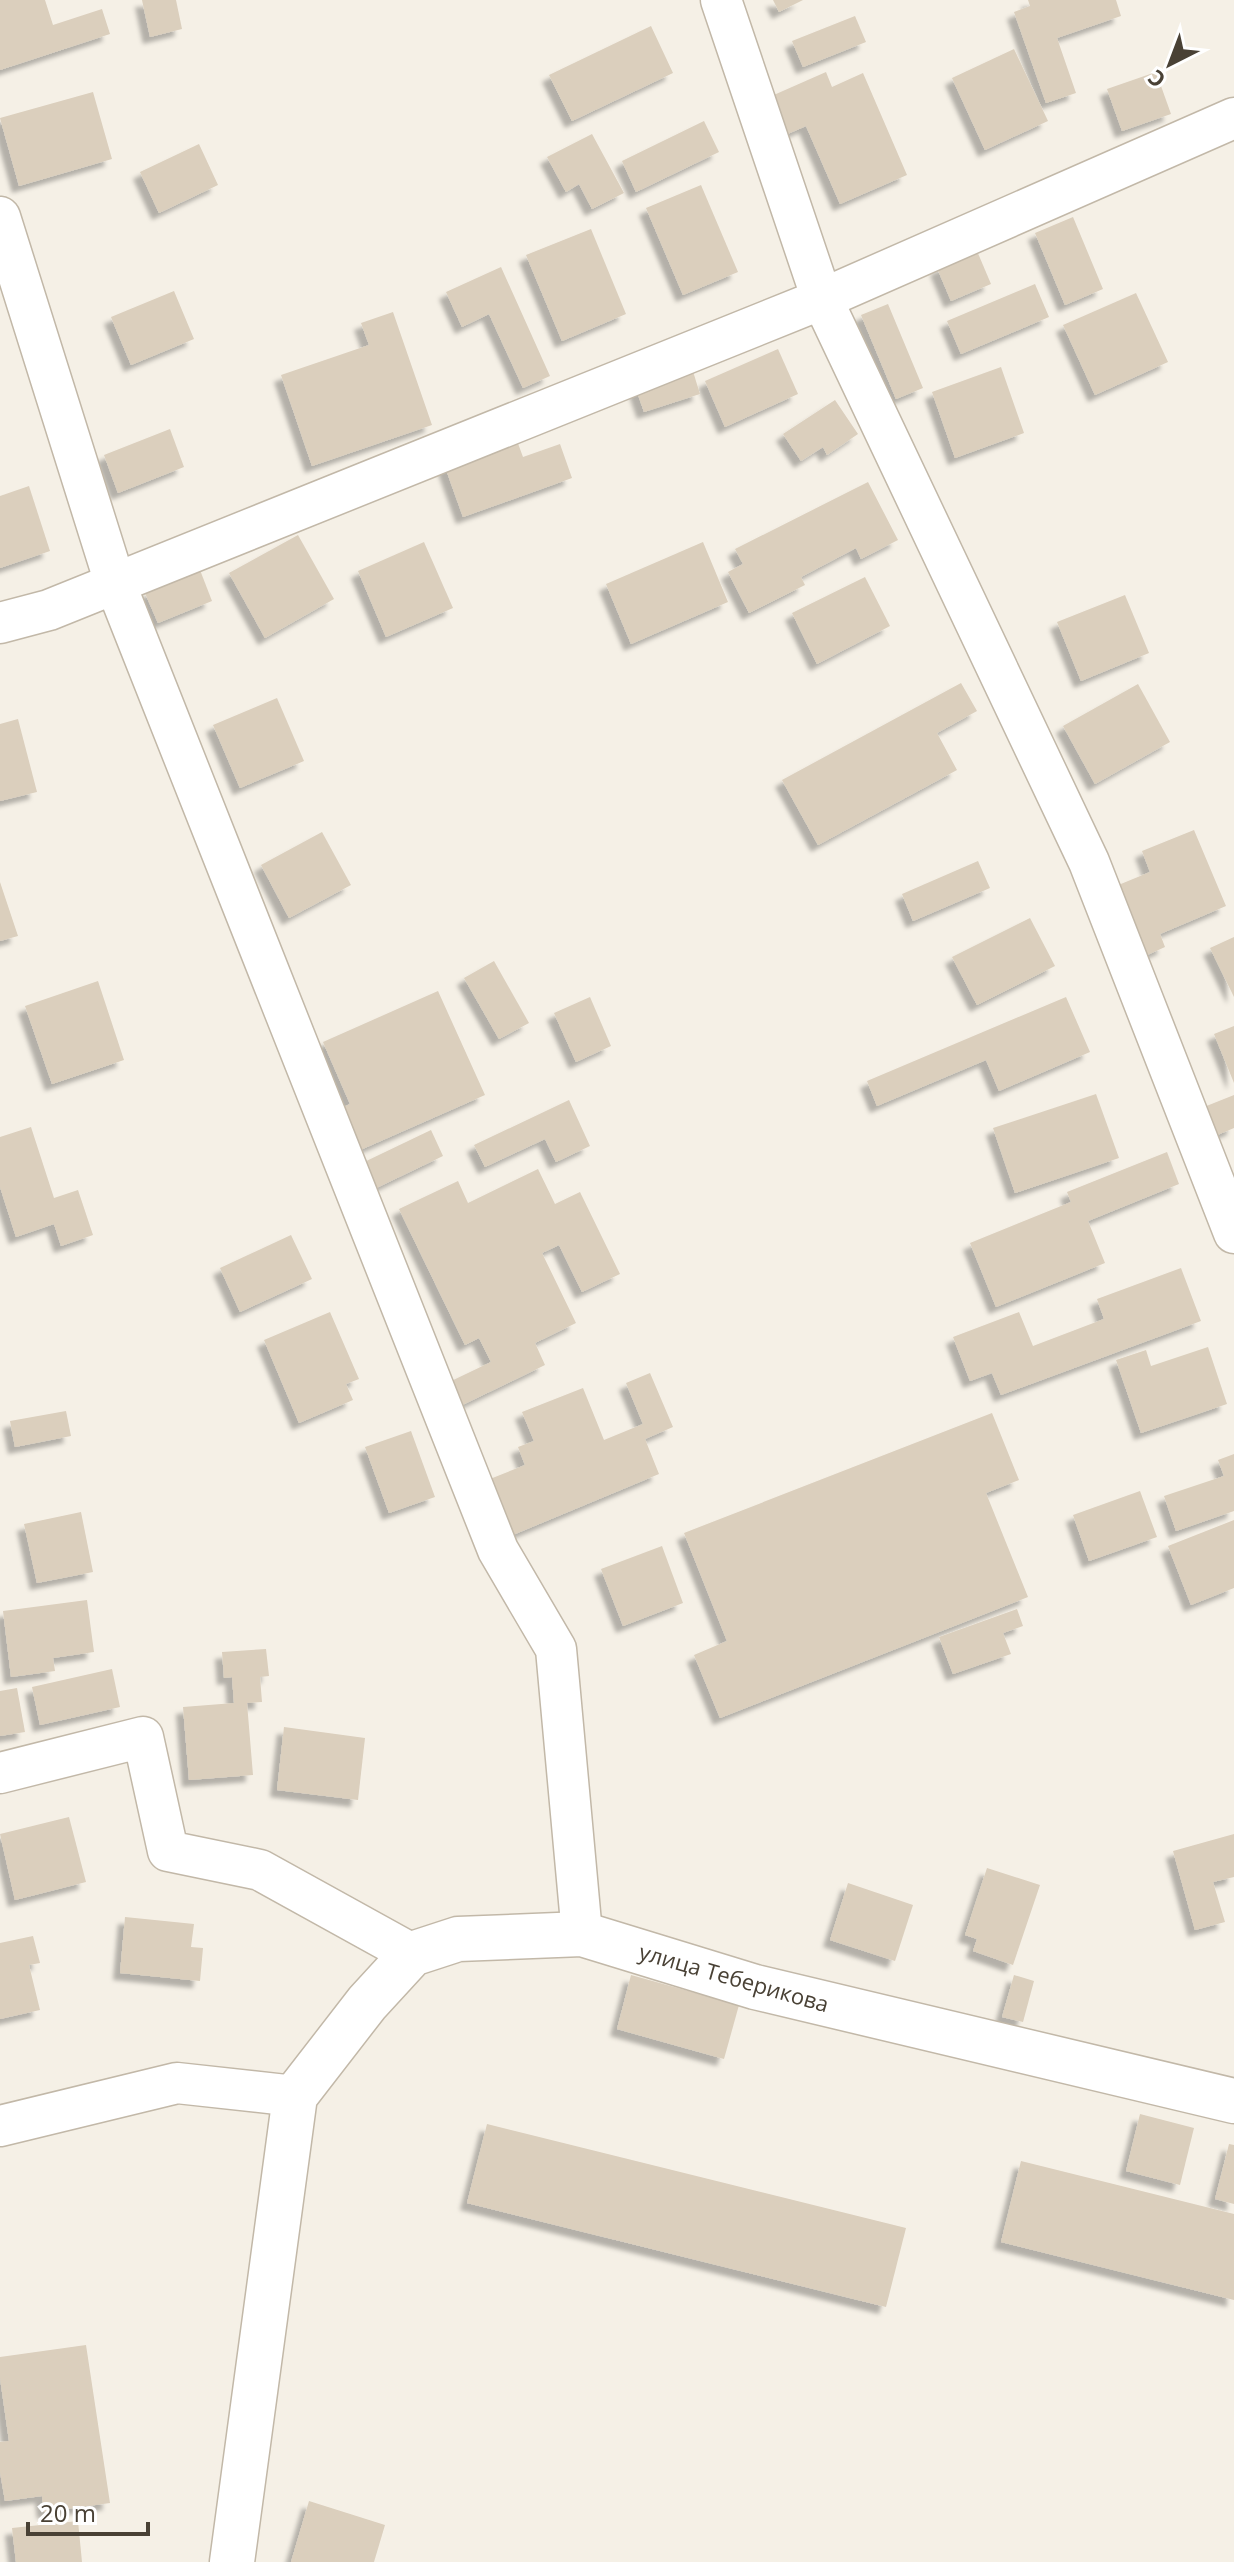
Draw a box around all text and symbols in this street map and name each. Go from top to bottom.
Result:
north arrow [1130,24,1210,104]
text: С [1141,64,1171,95]
street label: улица Теберикова [636,1936,833,2018]
scale bar [28,2486,148,2536]
text: 20 m [40,2496,96,2529]

